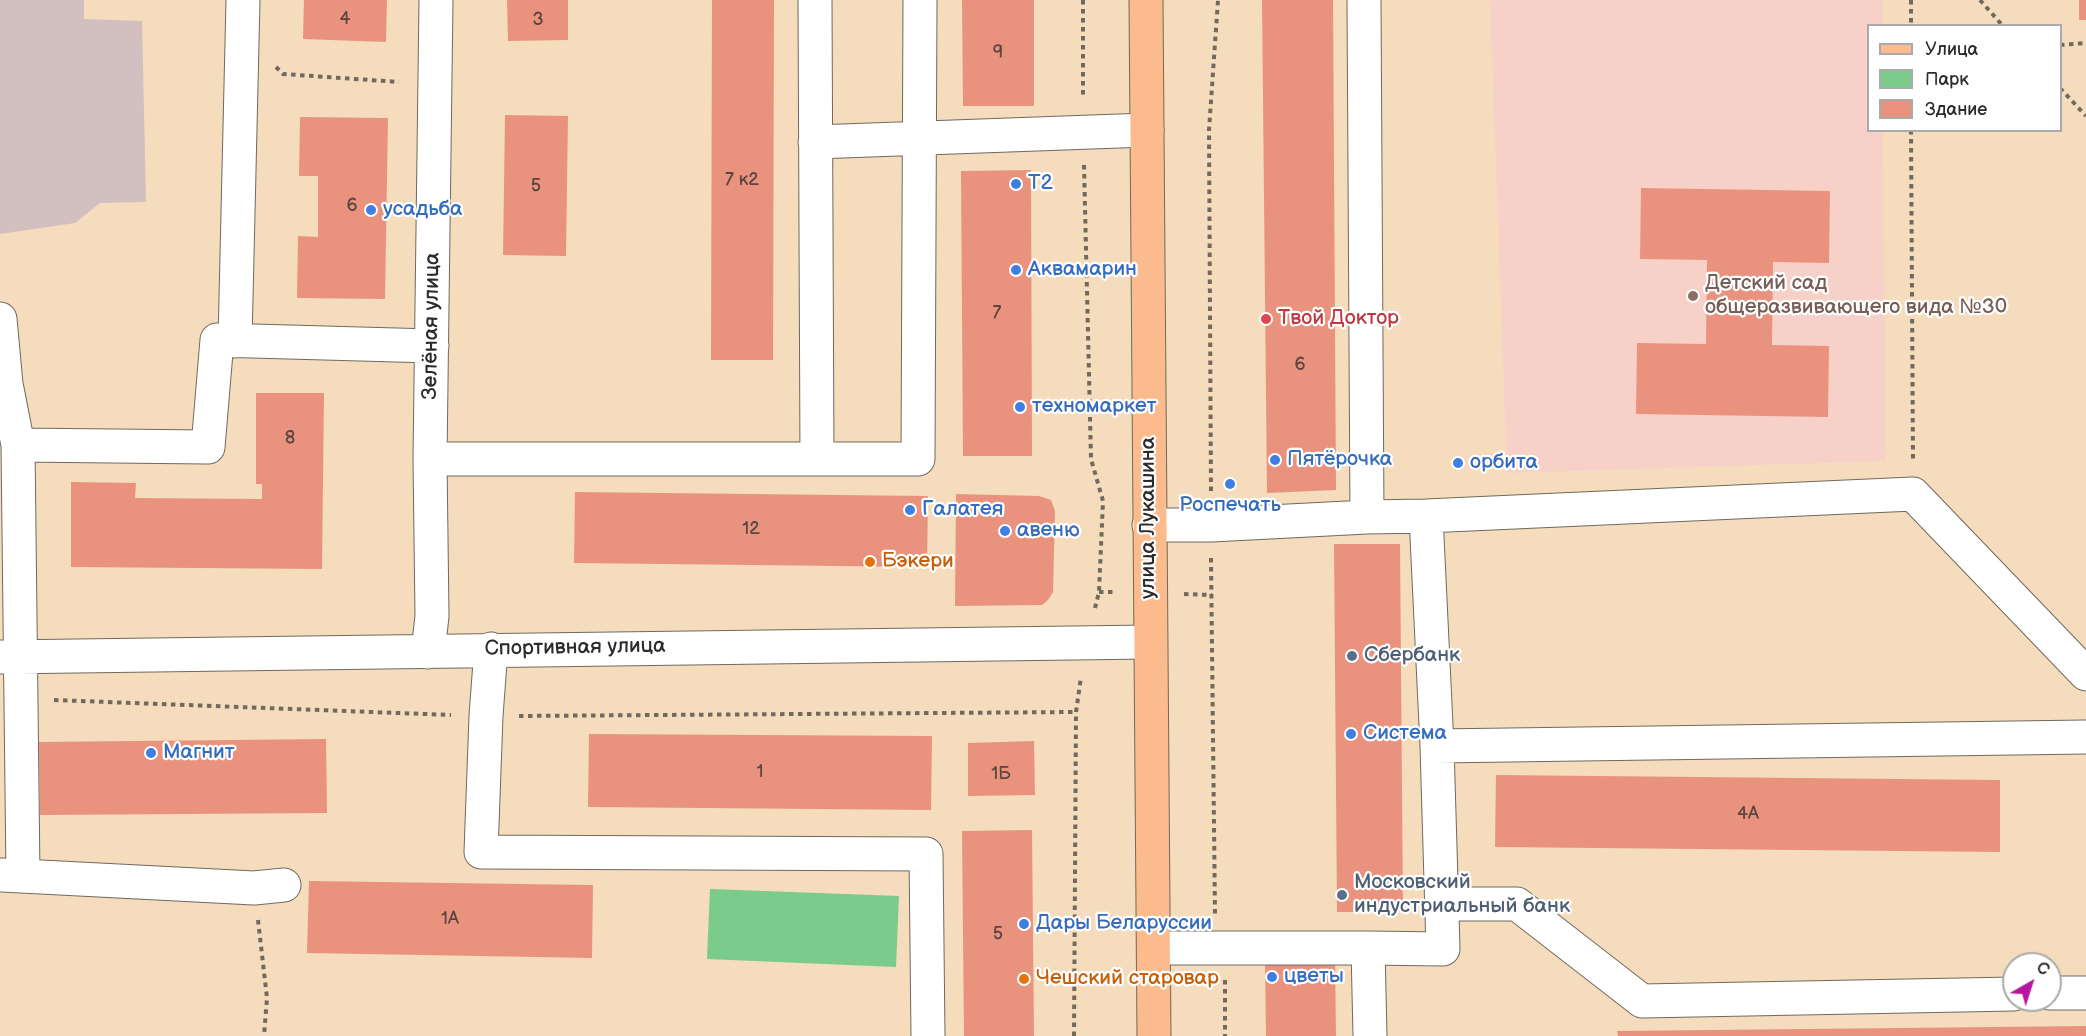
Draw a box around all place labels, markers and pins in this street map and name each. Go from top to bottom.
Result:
place label: T2 [1028,171,1053,197]
marker: T2 [1009,177,1023,191]
place label: усадьба [383,197,462,223]
marker: усадьба [364,203,378,217]
place label: Аквамарин [1028,257,1137,283]
marker: Аквамарин [1009,263,1023,277]
place label: Детский сад общеразвивающего вида №30 [1705,271,2007,321]
marker: Детский сад общеразвивающего вида №30 [1686,289,1700,303]
place label: Твой Доктор [1278,306,1399,332]
marker: Твой Доктор [1259,312,1273,326]
place label: техномаркет [1032,394,1157,420]
marker: техномаркет [1013,400,1027,414]
place label: Пятёрочка [1287,447,1392,473]
place label: орбита [1470,450,1538,476]
marker: Пятёрочка [1268,453,1282,467]
marker: орбита [1451,456,1465,470]
marker: Роспечать [1223,477,1237,491]
place label: Роспечать [1179,493,1281,519]
place label: Галатея [922,497,1003,523]
marker: Галатея [903,503,917,517]
place label: авеню [1017,518,1080,544]
marker: авеню [998,524,1012,538]
place label: Бэкери [882,549,954,575]
marker: Бэкери [863,555,877,569]
place label: Сбербанк [1364,643,1460,669]
marker: Сбербанк [1345,649,1359,663]
place label: Система [1363,721,1447,747]
marker: Система [1344,727,1358,741]
place label: Магнит [163,740,235,766]
marker: Магнит [144,746,158,760]
place label: Московский индустриальный банк [1354,870,1570,920]
marker: Московский индустриальный банк [1335,888,1349,902]
place label: Дары Беларуссии [1036,911,1212,937]
marker: Дары Беларуссии [1017,917,1031,931]
place label: цветы [1284,964,1344,990]
place label: Чешский старовар [1036,966,1219,992]
marker: цветы [1265,970,1279,984]
marker: Чешский старовар [1017,972,1031,986]

